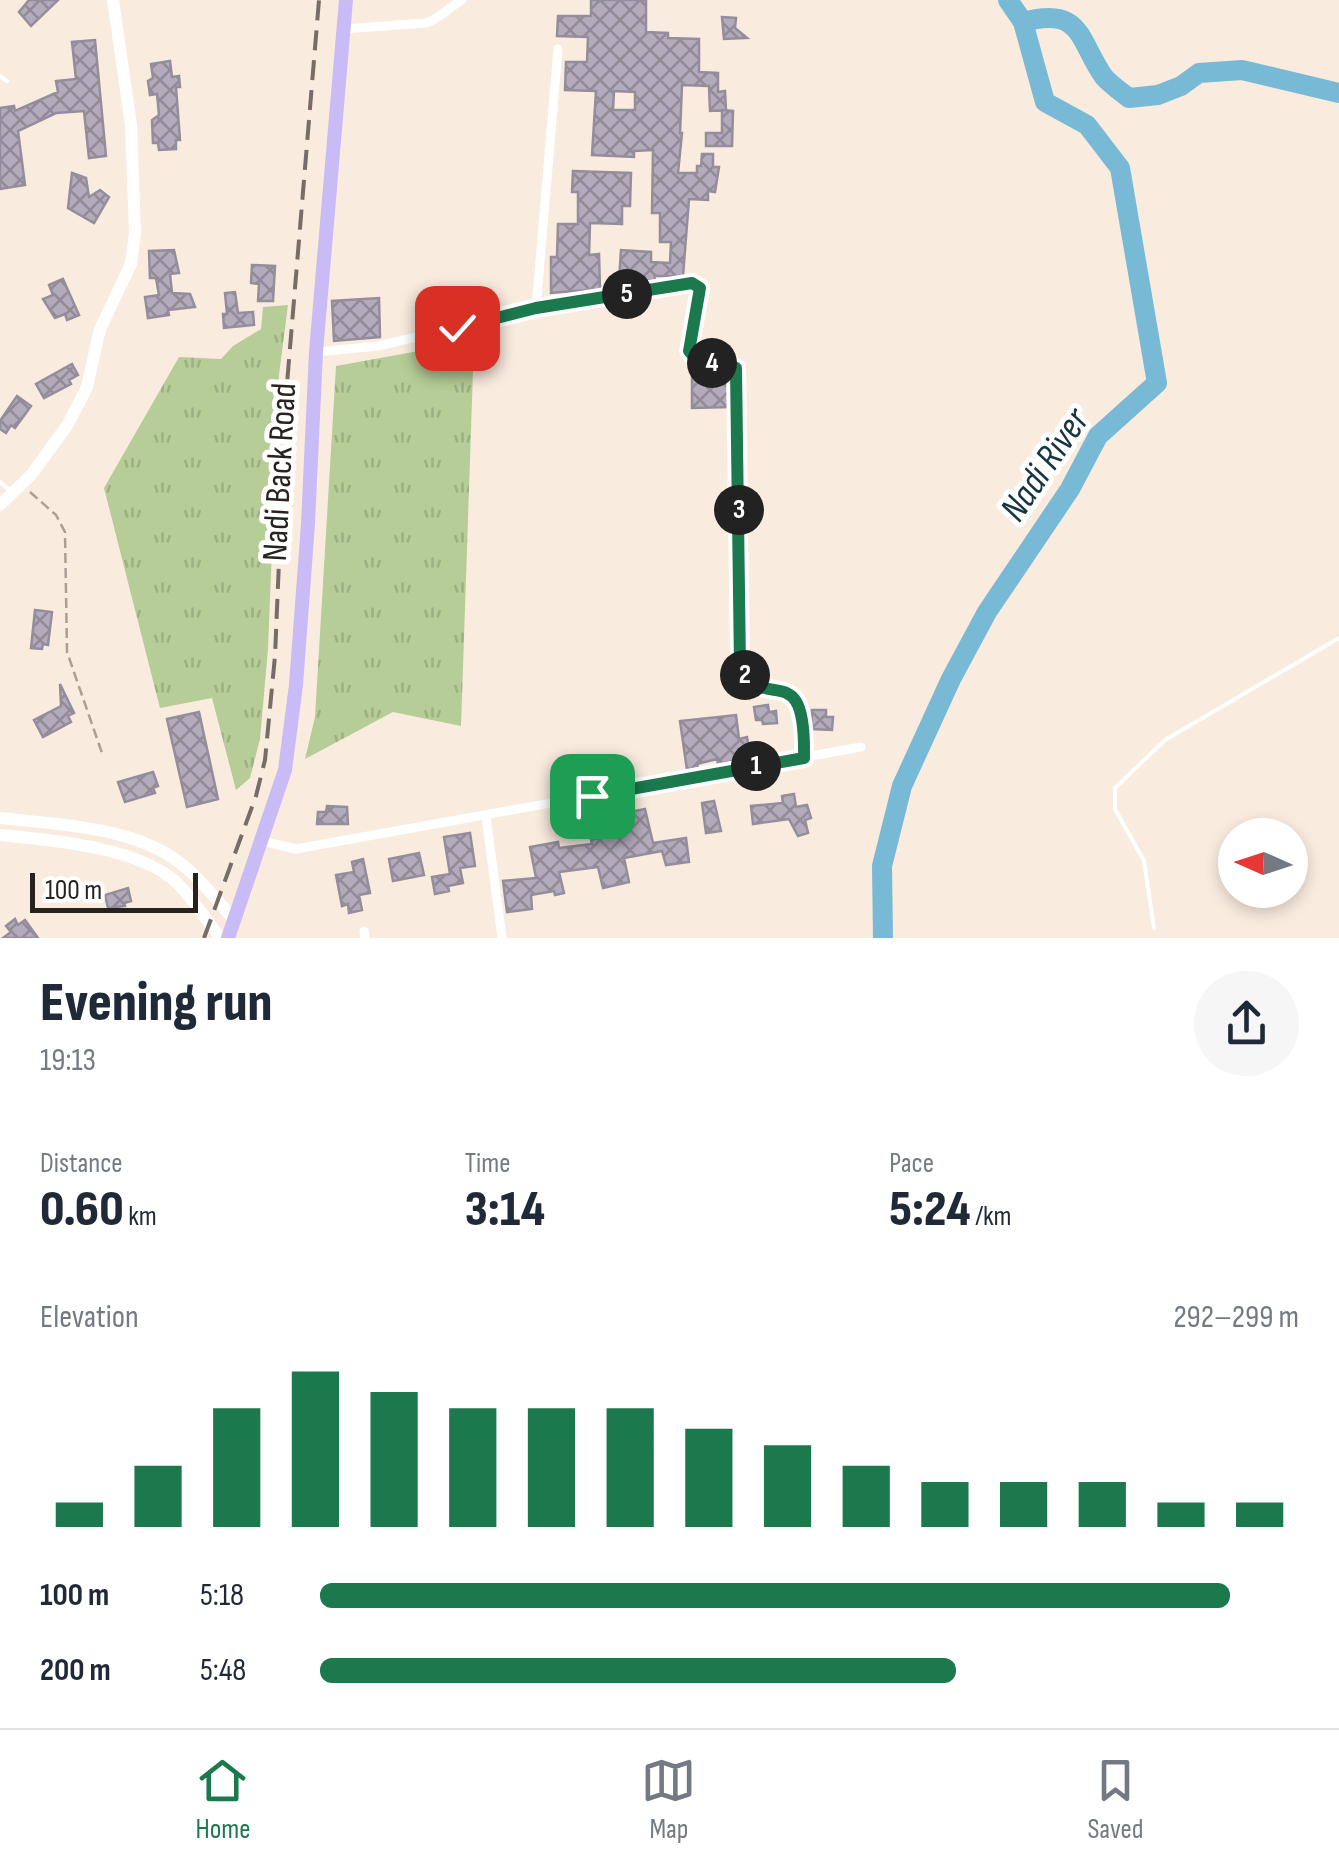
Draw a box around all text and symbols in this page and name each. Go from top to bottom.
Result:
pin: 5 [602,269,652,319]
text: 5 [621,277,633,310]
pin [415,286,500,371]
icon: check [430,301,485,356]
pin: 4 [687,338,737,388]
text: 4 [705,346,719,379]
street label: Nadi Back Road [254,382,306,562]
water label: Nadi River [991,399,1100,530]
pin: 3 [714,485,764,535]
text: 3 [733,493,745,526]
pin: 2 [720,650,770,700]
text: 2 [739,658,751,691]
pin: 1 [731,741,781,791]
text: 1 [751,749,761,782]
pin [550,754,635,839]
icon: arrive [565,769,620,824]
north arrow [1218,818,1308,908]
map controls [1218,818,1308,908]
scale bar [30,868,198,913]
text: 100 m [45,874,102,907]
text: Evening run [40,970,273,1037]
button: share [1194,971,1299,1076]
text: 19:13 [40,1041,96,1080]
text: Distance [40,1147,123,1180]
text: Time [465,1147,510,1180]
text: Pace [889,1147,934,1180]
text: 0.60 [40,1180,124,1240]
text: 3:14 [465,1180,545,1240]
text: 5:24 [889,1180,971,1240]
text: km [124,1200,157,1233]
text: /km [971,1200,1012,1233]
text: Elevation [40,1298,139,1337]
text: 292–299 m [1173,1298,1299,1337]
text: 100 m [40,1576,109,1615]
text: 5:18 [200,1576,244,1615]
text: 200 m [40,1651,111,1690]
text: 5:48 [200,1651,246,1690]
tab: Home [195,1753,251,1846]
tab: Map [641,1753,696,1846]
tab: Saved [1087,1753,1144,1846]

